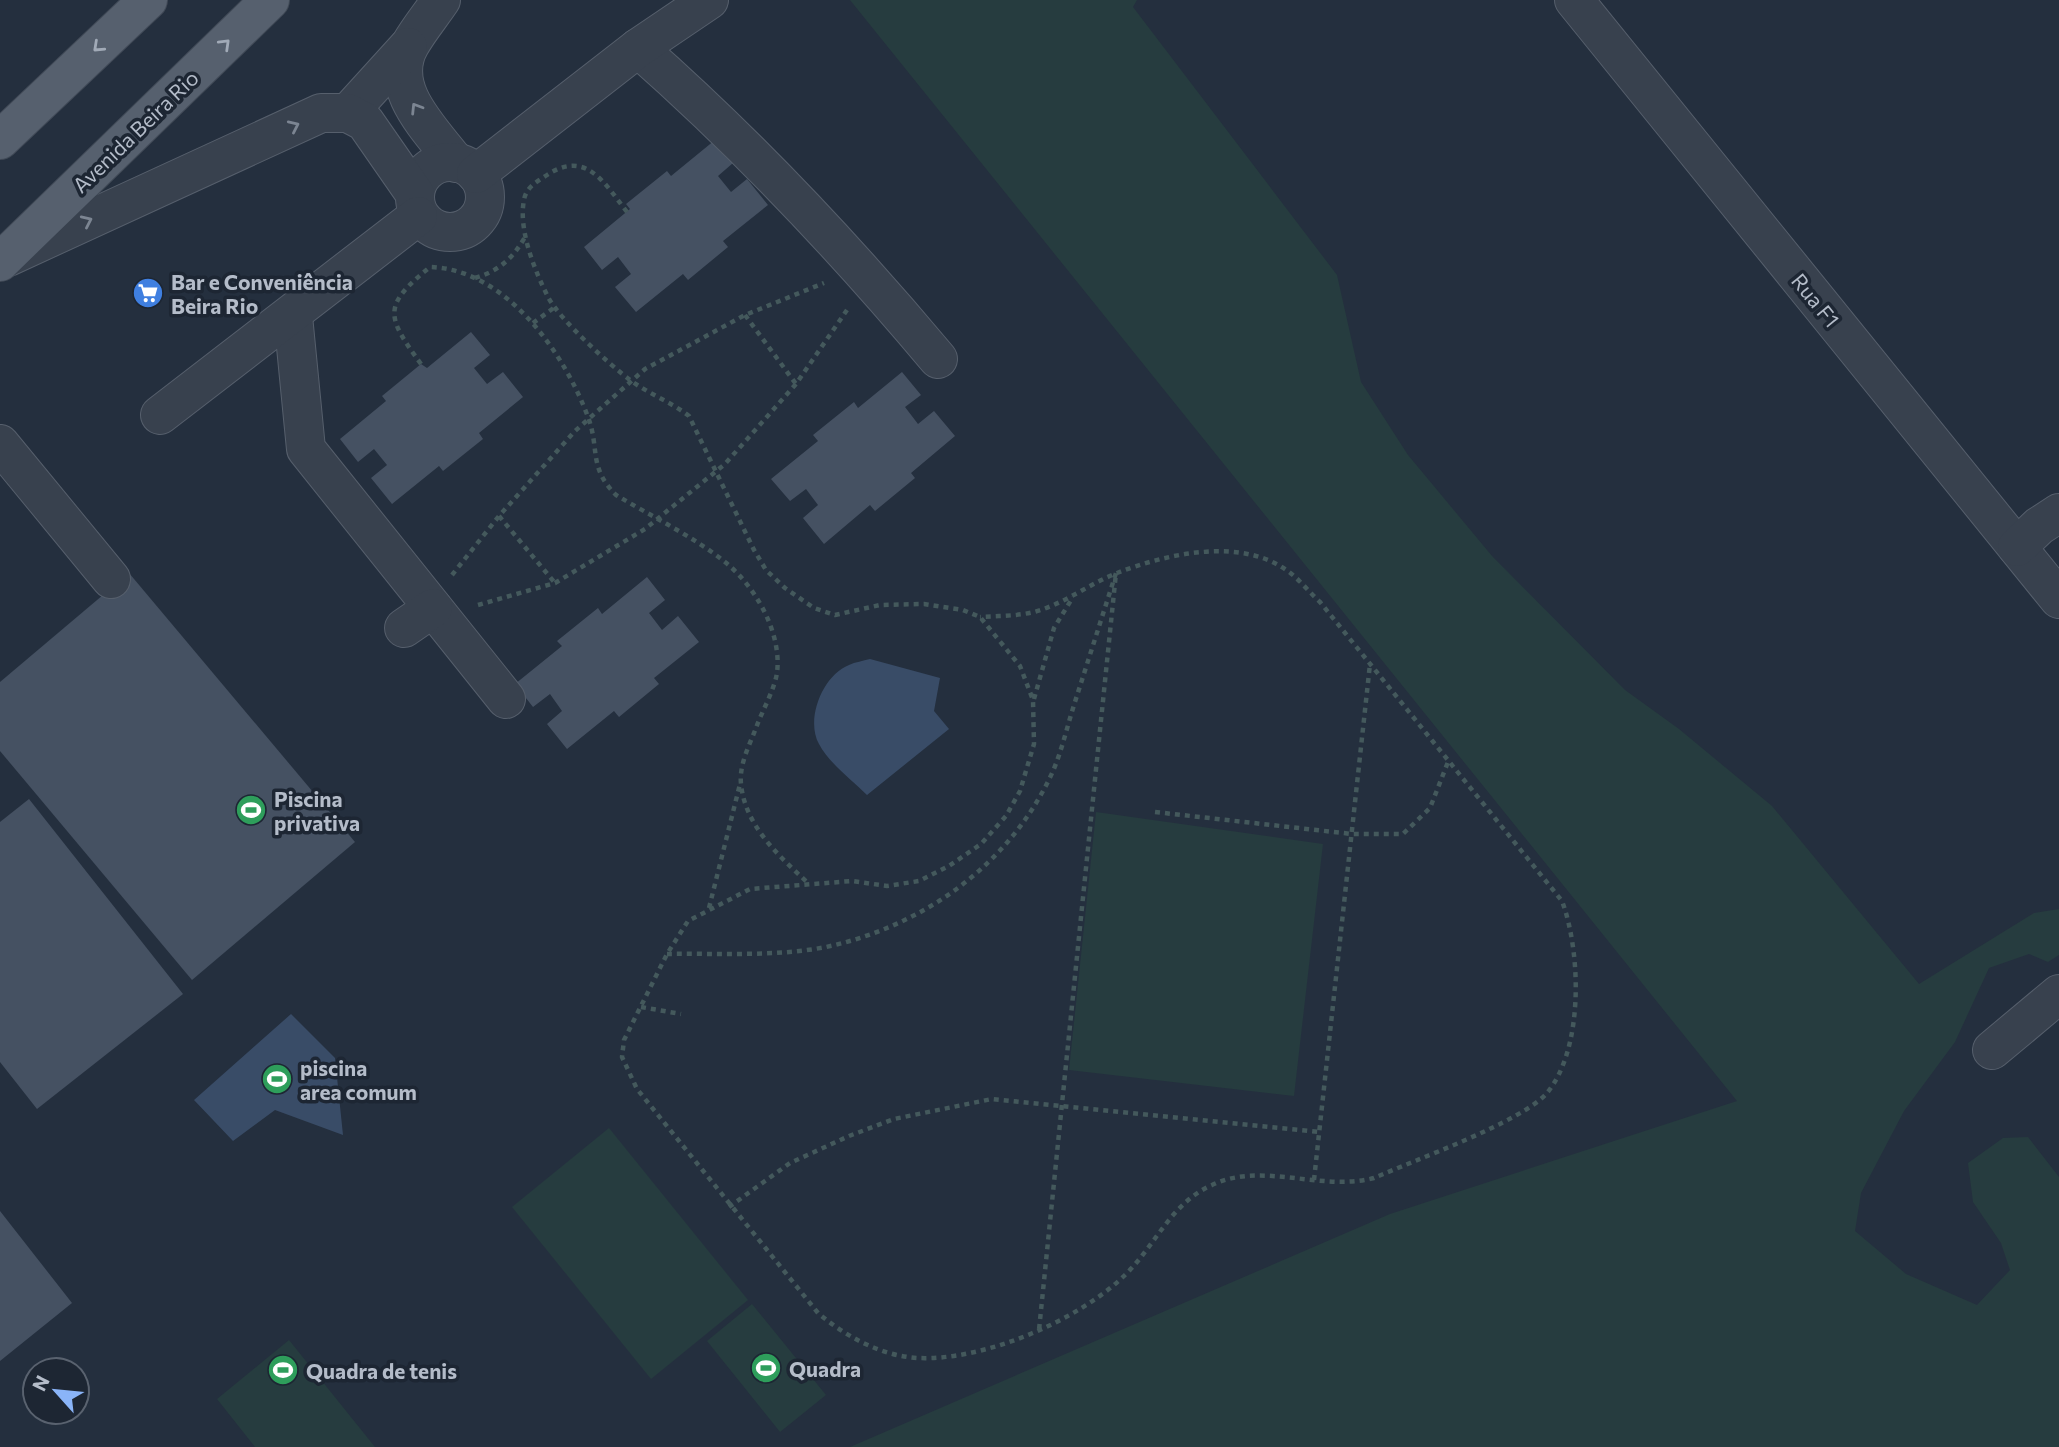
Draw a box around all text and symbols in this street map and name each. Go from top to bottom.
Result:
one-way arrow [93,38,106,51]
one-way arrow [217,39,230,52]
street label: Avenida Beira Rio [67,65,203,197]
one-way arrow [411,103,424,116]
one-way arrow [286,120,299,134]
one-way arrow [80,215,92,229]
street label: Rua F1 [1787,268,1845,332]
place label: Bar e Conveniência Beira Rio [171,269,353,318]
supermarket icon: Bar e Conveniência Beira Rio [131,276,165,310]
place label: Piscina privativa [274,786,360,835]
sports icon: Piscina privativa [234,793,268,827]
place label: piscina area comum [300,1055,417,1104]
sports icon: piscina area comum [260,1062,294,1096]
sports icon: Quadra [749,1351,783,1385]
sports icon: Quadra de tenis [266,1353,300,1387]
north arrow [21,1356,91,1426]
place label: Quadra [789,1356,861,1381]
place label: Quadra de tenis [306,1358,457,1383]
text: N [27,1371,54,1395]

